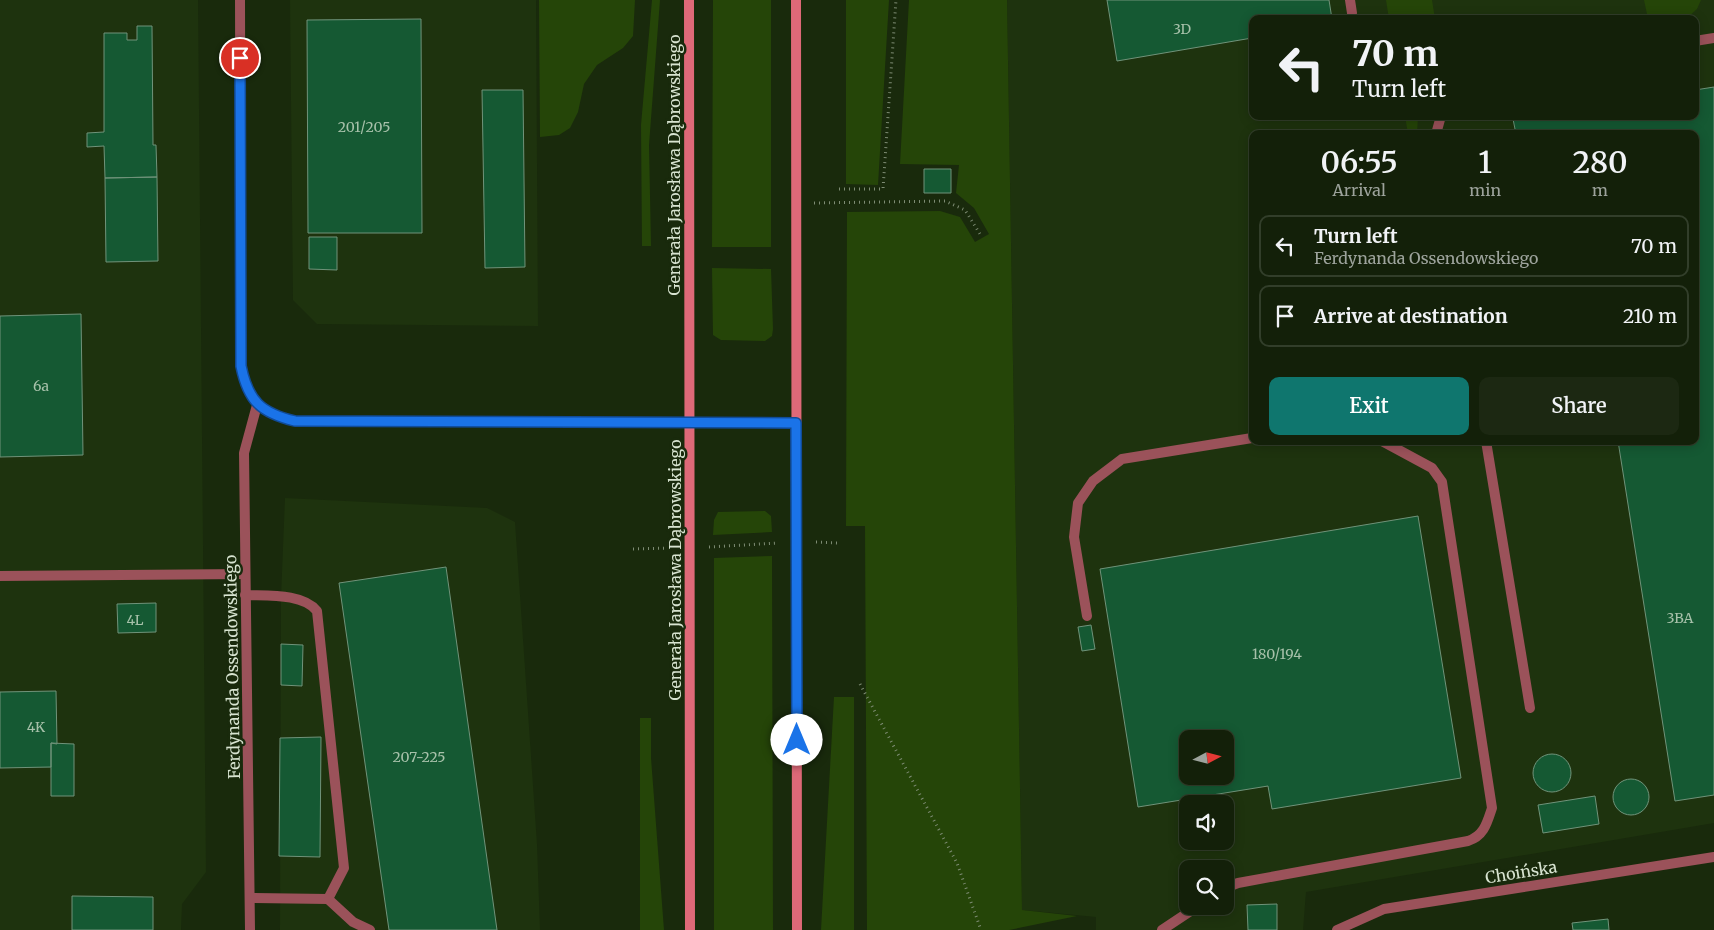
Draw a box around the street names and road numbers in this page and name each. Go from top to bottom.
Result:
street label: Generała Jarosława Dąbrowskiego [664,35,684,295]
street label: Generała Jarosława Dąbrowskiego [665,440,685,700]
street label: Ferdynanda Ossendowskiego [220,555,244,779]
street label: Choińska [1484,856,1559,888]

